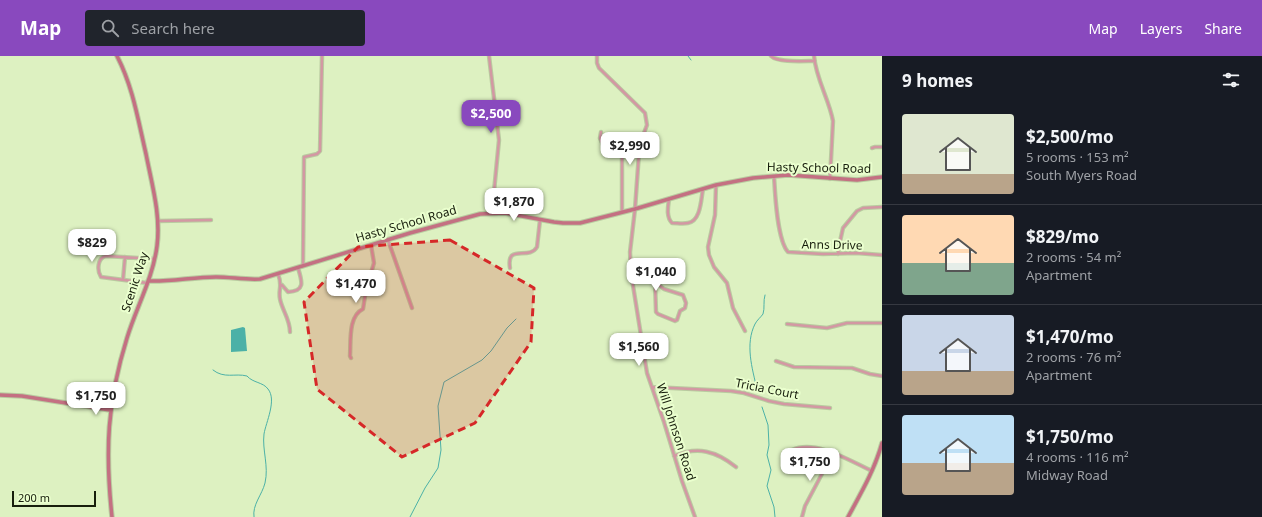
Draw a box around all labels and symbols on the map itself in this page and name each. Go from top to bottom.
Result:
pin: $2,500 [458,100,524,134]
pin: $2,990 [597,132,663,166]
street label: Hasty School Road [767,158,871,177]
pin: $1,870 [481,188,547,222]
street label: Hasty School Road [353,201,458,246]
pin: $829 [68,229,116,263]
street label: Anns Drive [801,235,863,254]
street label: Scenic Way [117,249,153,314]
pin: $1,040 [623,258,689,292]
pin: $1,470 [323,270,389,304]
pin: $1,560 [606,333,672,367]
street label: Tricia Court [734,374,801,403]
street label: Will Johnson Road [653,381,700,483]
pin: $1,750 [63,382,129,416]
pin: $1,750 [777,448,843,482]
scale bar [12,489,96,508]

